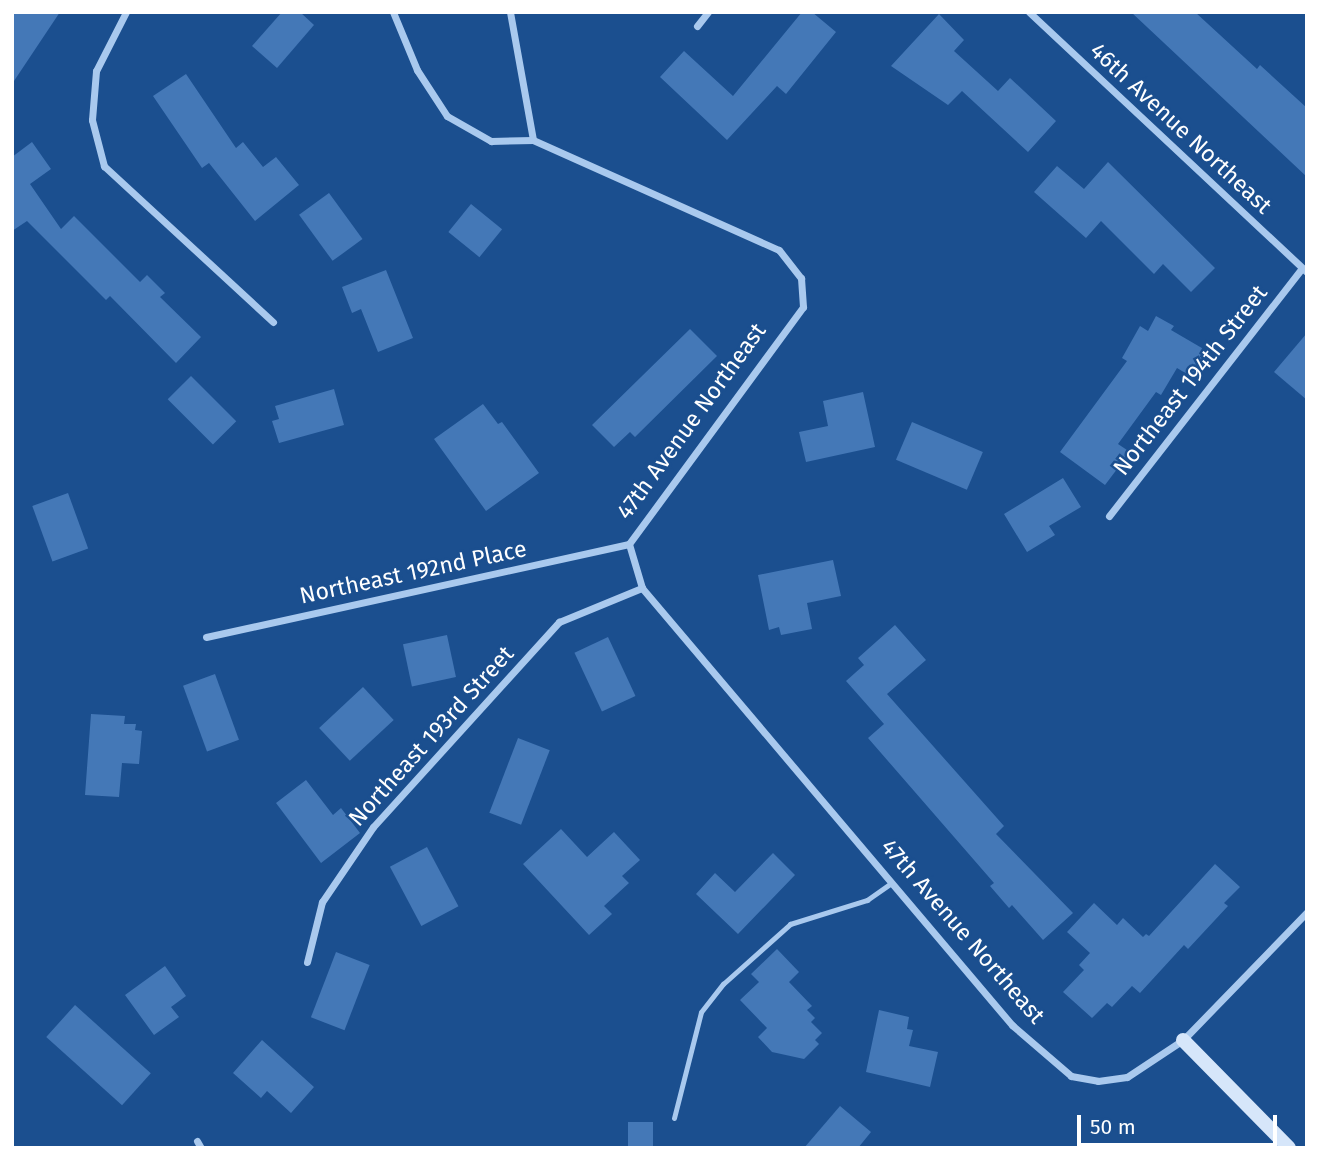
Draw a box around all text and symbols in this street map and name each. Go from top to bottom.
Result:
street label: 46th Avenue Northeast [1084,37,1278,219]
street label: Northeast 194th Street [1107,279,1273,481]
street label: 47th Avenue Northeast [611,318,771,524]
street label: Northeast 192nd Place [297,534,529,610]
street label: Northeast 193rd Street [343,640,519,832]
street label: 47th Avenue Northeast [875,833,1051,1029]
scale bar [1081,1100,1280,1144]
text: 50 m [1090,1114,1136,1140]

